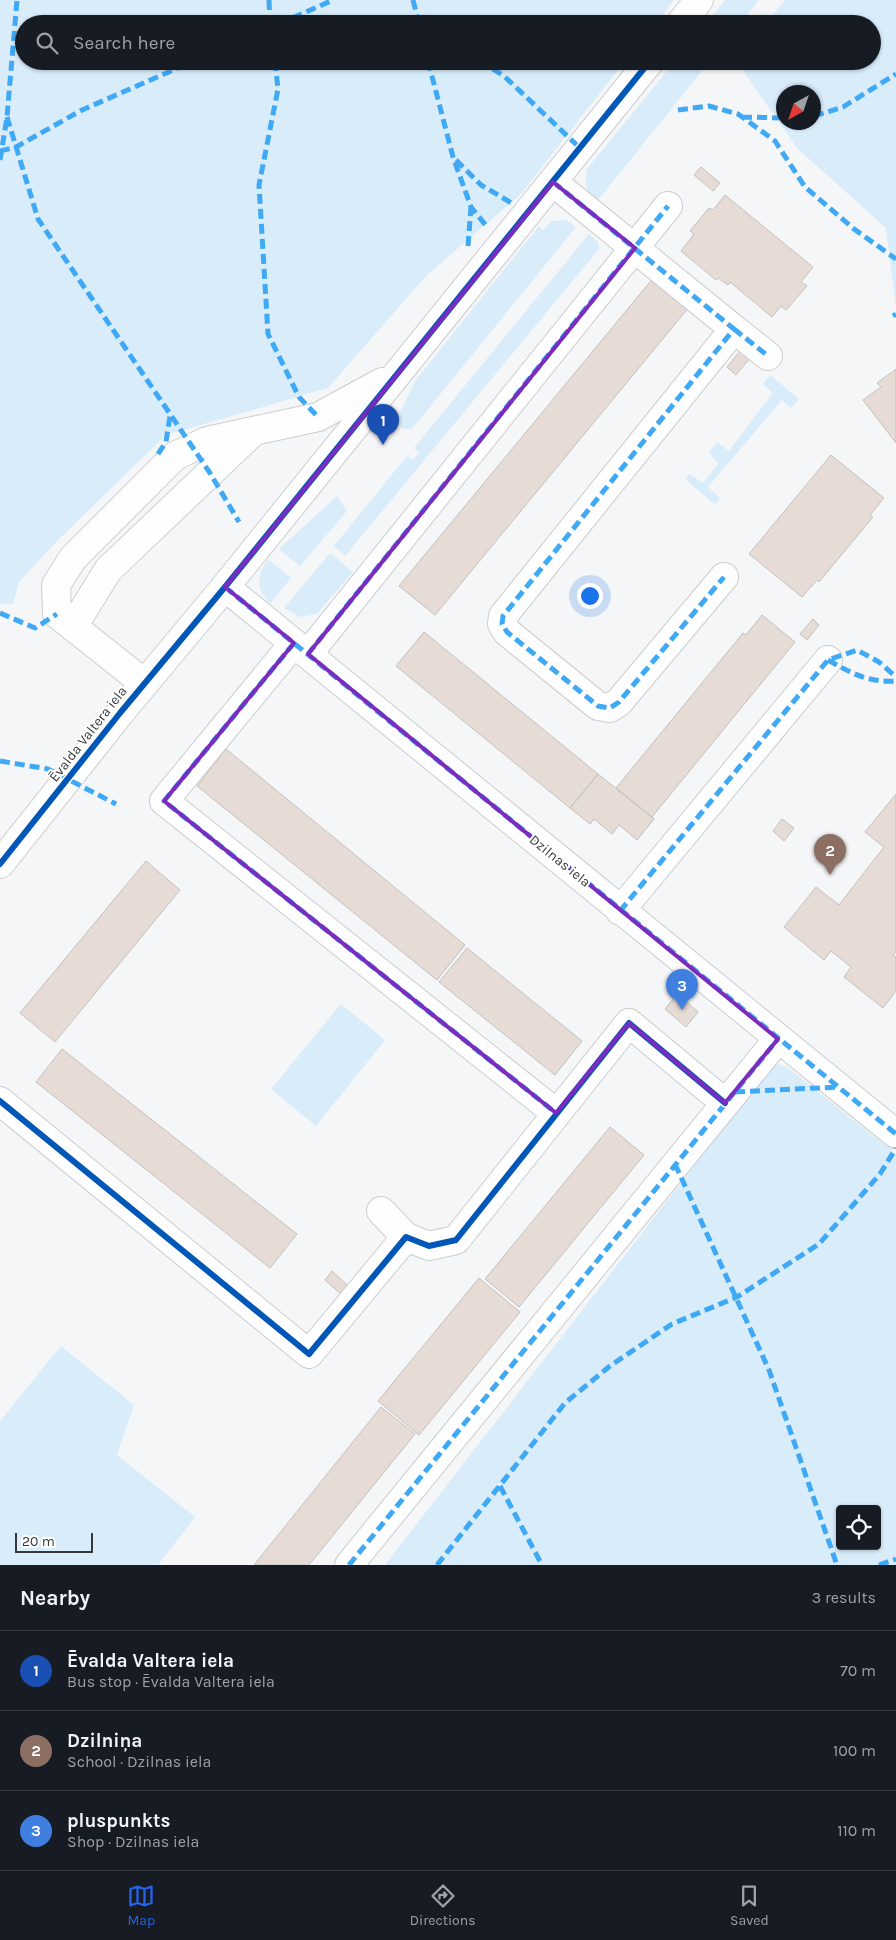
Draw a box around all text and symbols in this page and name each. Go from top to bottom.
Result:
search box [15,15,881,70]
icon: search [33,29,61,57]
text: Search here [73,32,175,54]
north arrow [776,85,821,130]
pin: 1 [367,404,399,445]
your location [577,583,603,609]
street label: Ēvalda Valtera iela [45,683,131,785]
street label: Dzilnas iela [526,831,594,891]
pin: 2 [814,834,846,875]
pin: 3 [666,969,698,1010]
map controls [836,1505,881,1550]
button: locate [836,1505,881,1550]
scale bar [15,1530,92,1553]
text: 20 m [22,1533,55,1550]
text: Nearby [20,1586,90,1610]
text: 3 results [812,1588,876,1607]
text: Ēvalda Valtera iela [67,1650,234,1672]
text: 1 [33,1661,39,1680]
text: 70 m [840,1661,876,1680]
text: Bus stop · Ēvalda Valtera iela [67,1672,275,1691]
text: Dzilniņa [67,1730,143,1752]
text: 2 [31,1741,41,1760]
text: 100 m [833,1741,876,1760]
text: School · Dzilnas iela [67,1752,211,1771]
text: pluspunkts [67,1810,170,1832]
text: 3 [31,1821,41,1840]
text: 110 m [837,1821,876,1840]
text: Shop · Dzilnas iela [67,1832,199,1851]
tab: Map [127,1882,155,1929]
tab: Directions [410,1882,476,1929]
tab: Saved [730,1882,769,1929]

